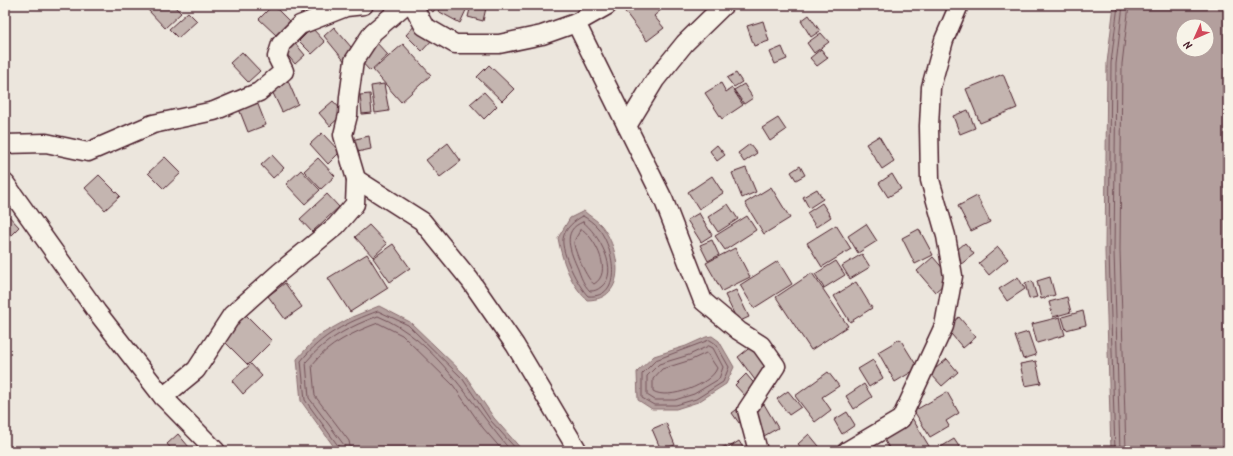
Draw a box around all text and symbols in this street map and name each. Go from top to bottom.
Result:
north arrow [1175,18,1215,58]
text: N [1180,36,1197,53]

